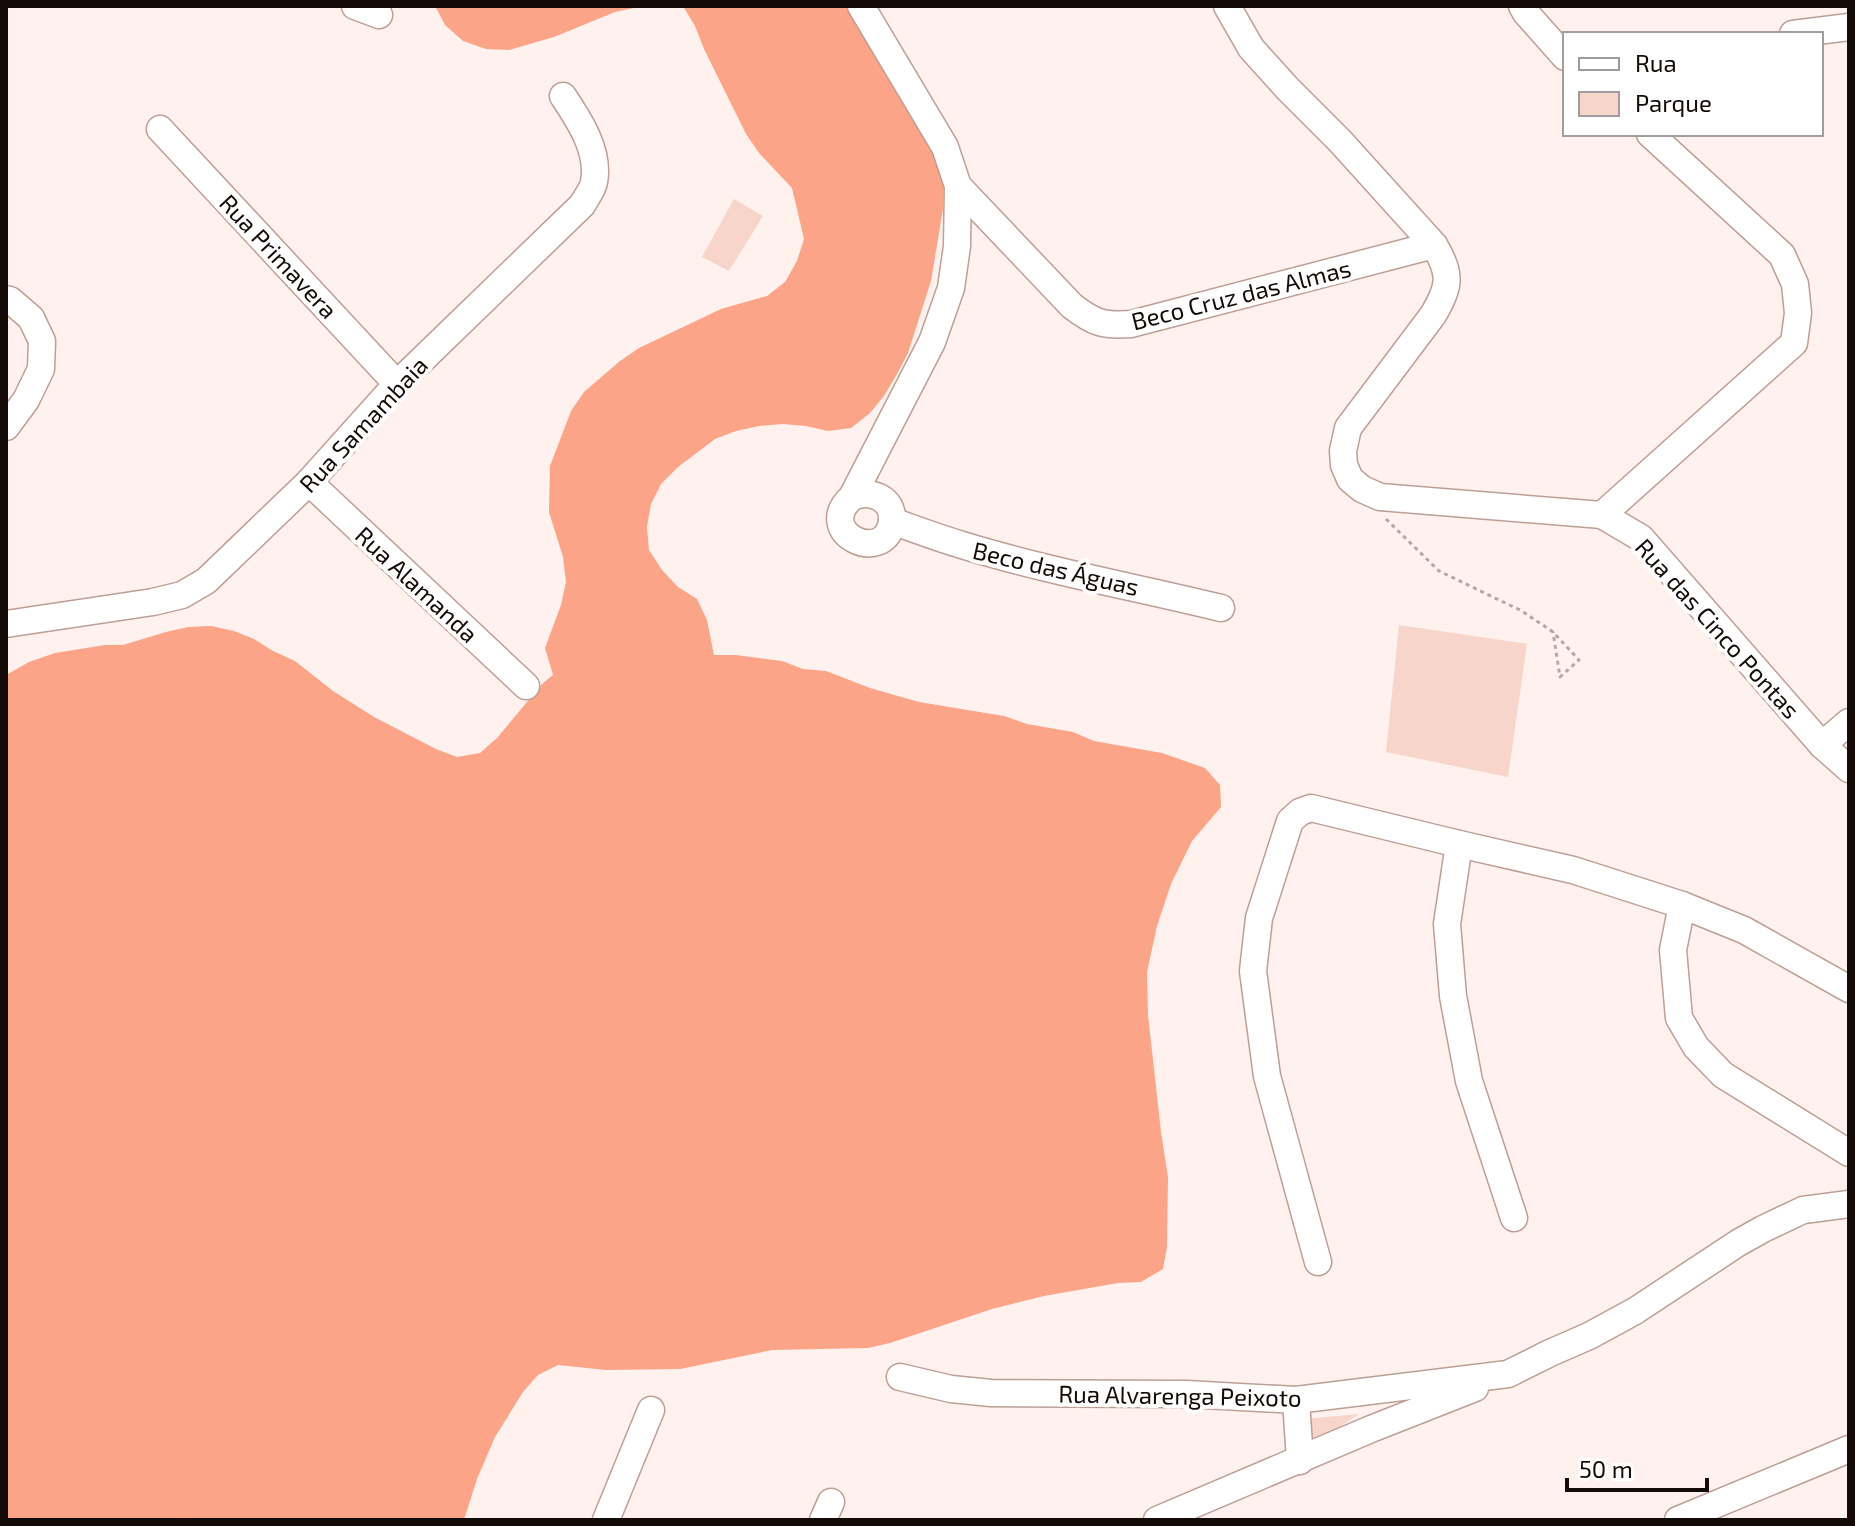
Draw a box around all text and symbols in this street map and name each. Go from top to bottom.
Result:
legend [1563,32,1823,136]
text: Rua [1635,48,1677,77]
text: Parque [1635,88,1712,117]
street label: Rua Primavera [214,188,344,324]
street label: Beco Cruz das Almas [1128,253,1354,335]
street label: Rua Samambaia [293,350,433,498]
street label: Rua Alamanda [350,520,484,648]
street label: Rua das Cinco Pontas [1630,532,1806,724]
street label: Beco das Águas [970,535,1142,601]
street label: Rua Alvarenga Peixoto [1058,1378,1302,1412]
scale bar [1567,1442,1707,1492]
text: 50 m [1579,1454,1633,1483]

